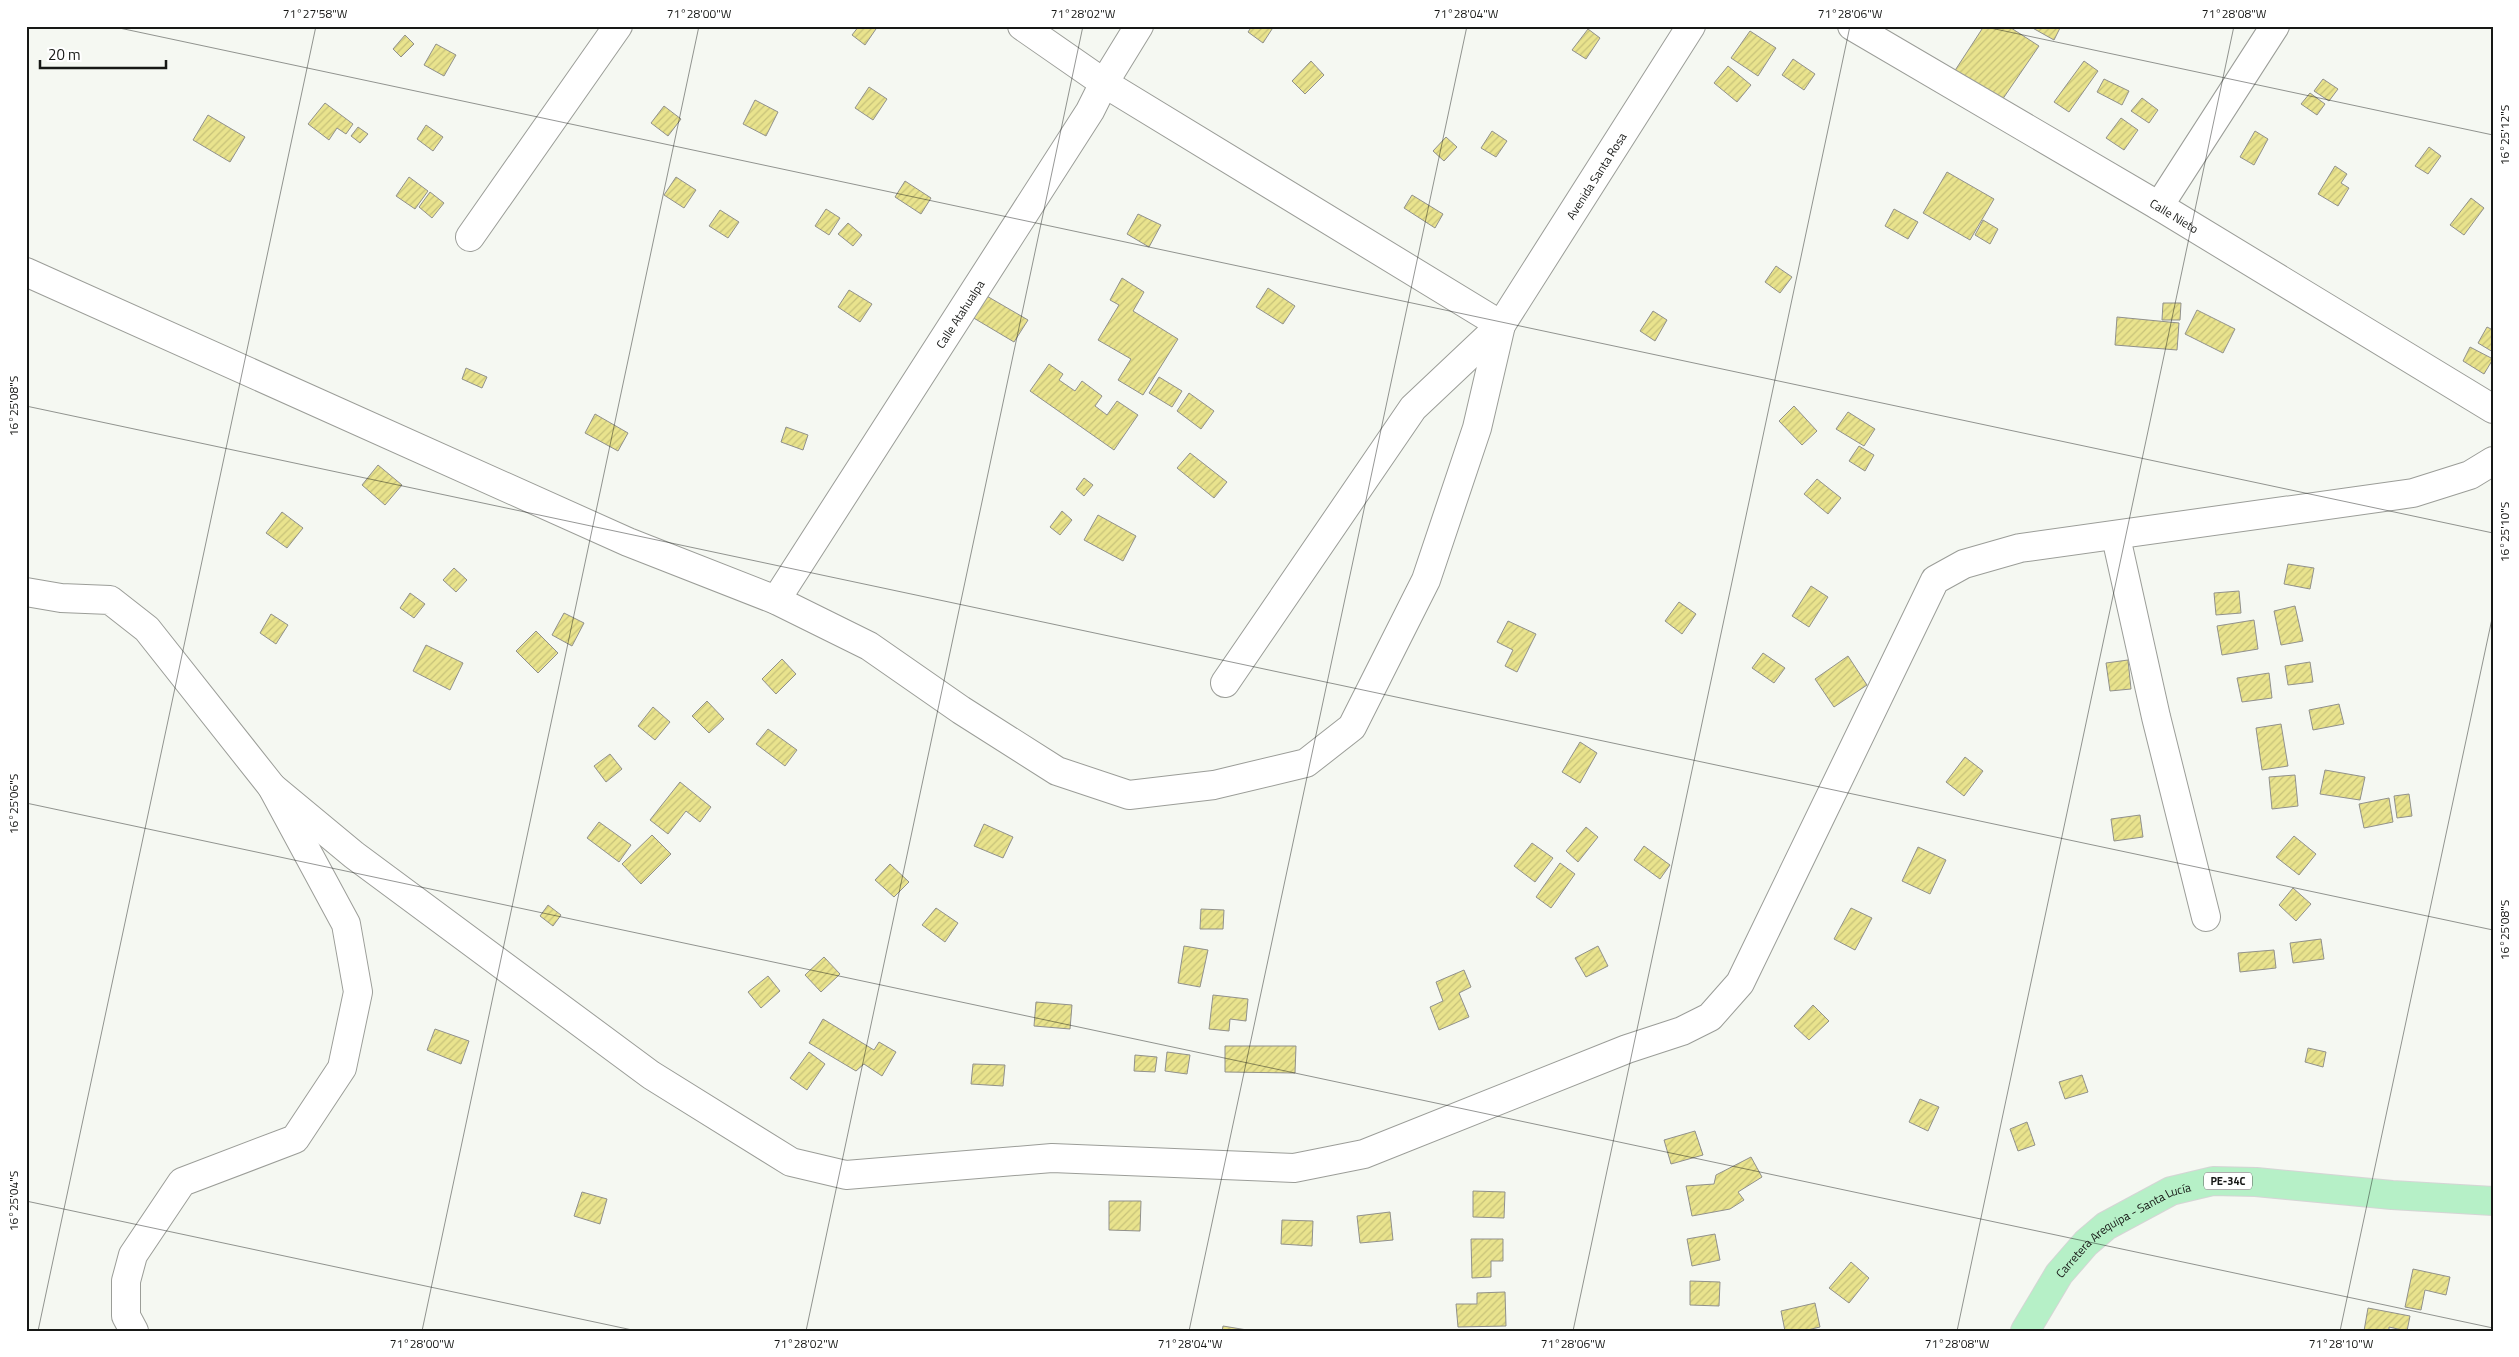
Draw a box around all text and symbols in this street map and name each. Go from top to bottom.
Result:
text: 71°27'58"W [283,4,348,23]
text: 71°28'00"W [667,4,732,23]
text: 71°28'02"W [1051,4,1116,23]
text: 71°28'04"W [1434,4,1499,23]
text: 71°28'06"W [1818,4,1883,23]
text: 71°28'08"W [2202,4,2267,23]
scale bar [40,38,166,70]
text: 20 m [48,43,81,66]
text: 16°25'12"S [2495,105,2514,165]
street label: Avenida Santa Rosa [1561,128,1631,223]
street label: Calle Nieto [2146,193,2203,238]
street label: Calle Atahualpa [931,276,989,352]
text: 16°25'08"S [4,376,23,436]
text: 16°25'10"S [2495,502,2514,562]
text: 16°25'06"S [4,774,23,834]
text: 16°25'08"S [2495,900,2514,960]
text: 16°25'04"S [4,1171,23,1231]
road number: PE-34C [2204,1172,2252,1190]
street label: Carretera Arequipa - Santa Lucía [2051,1177,2193,1282]
text: 71°28'00"W [390,1334,455,1353]
text: 71°28'02"W [774,1334,839,1353]
text: 71°28'04"W [1158,1334,1223,1353]
text: 71°28'06"W [1541,1334,1606,1353]
text: 71°28'08"W [1925,1334,1990,1353]
text: 71°28'10"W [2309,1334,2374,1353]

